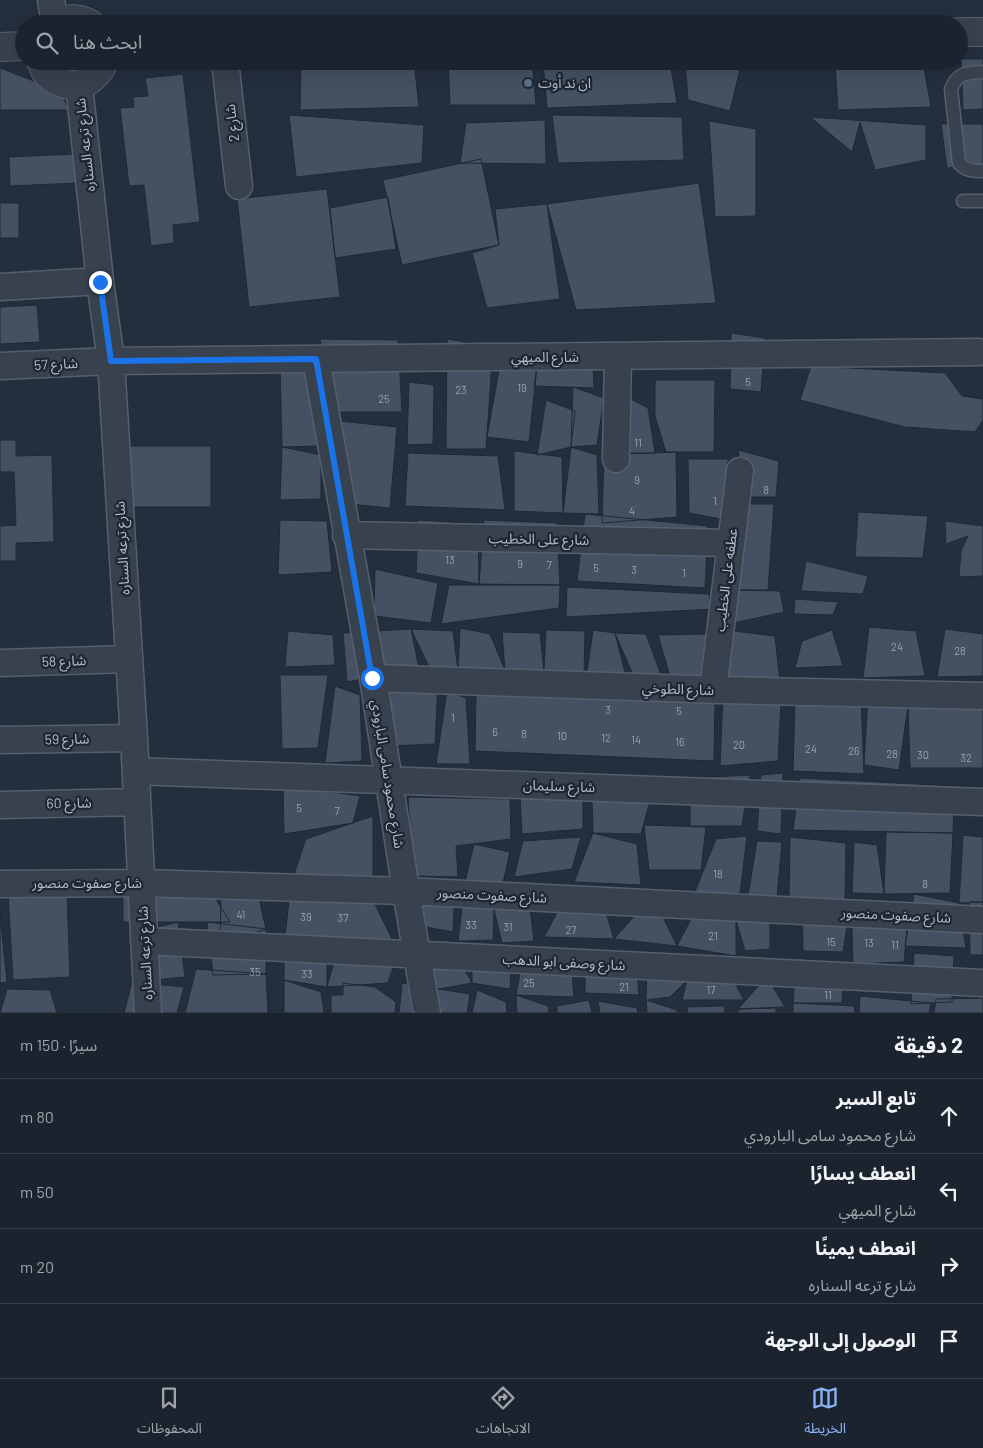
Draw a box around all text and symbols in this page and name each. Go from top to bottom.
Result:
search box [15,15,968,70]
icon: search [33,29,61,57]
text: ابحث هنا [73,30,142,53]
place label: ان ند أوت [538,74,591,92]
marker: ان ند أوت [522,77,534,89]
street label: شارع ترعه السناره [71,97,101,193]
street label: شارع 2 [221,103,245,143]
route end [89,271,112,294]
street label: شارع الميهي [511,348,579,368]
street label: شارع 57 [34,354,79,376]
house number: 5 [745,375,751,388]
house number: 19 [517,381,527,394]
house number: 23 [455,383,467,396]
house number: 25 [378,392,390,405]
house number: 11 [634,436,642,449]
house number: 9 [634,473,640,486]
house number: 8 [763,483,769,496]
house number: 1 [713,494,717,507]
street label: شارع ترعه السناره [111,500,135,595]
house number: 4 [629,504,635,517]
street label: عطفه على الخطيب [711,527,741,633]
street label: شارع على الخطيب [488,529,590,551]
house number: 13 [445,553,455,566]
house number: 9 [517,557,523,570]
house number: 7 [546,558,552,571]
house number: 5 [593,561,599,574]
house number: 3 [631,563,637,576]
house number: 1 [682,566,686,579]
house number: 24 [891,640,903,653]
house number: 28 [954,644,966,657]
street label: شارع 58 [41,651,87,673]
route start [361,667,384,690]
street label: شارع الطوخي [642,679,714,702]
street label: شارع محمود سامى البارودي [365,698,409,850]
house number: 3 [605,703,611,716]
house number: 5 [676,704,682,717]
house number: 1 [451,711,455,724]
house number: 6 [492,725,498,738]
house number: 8 [521,727,527,740]
house number: 10 [557,729,567,742]
street label: شارع 59 [45,730,90,750]
house number: 12 [601,731,611,744]
house number: 14 [631,733,641,746]
house number: 16 [675,735,685,748]
house number: 20 [733,738,745,751]
house number: 24 [805,742,817,755]
house number: 26 [848,744,860,757]
house number: 28 [886,747,898,760]
house number: 30 [917,748,929,761]
house number: 32 [960,751,972,764]
street label: شارع سليمان [523,776,595,798]
street label: شارع 60 [46,794,92,814]
house number: 5 [296,801,302,814]
house number: 7 [334,804,340,817]
house number: 18 [713,867,723,880]
street label: شارع صفوت منصور [31,874,142,894]
house number: 8 [922,877,928,890]
street label: شارع صفوت منصور [435,883,547,909]
street label: شارع صفوت منصور [839,903,951,929]
street label: شارع ترعه السناره [134,905,158,1000]
house number: 41 [237,908,245,921]
house number: 39 [300,910,312,923]
house number: 37 [338,911,348,924]
house number: 33 [465,918,477,931]
house number: 31 [503,920,513,933]
house number: 27 [565,923,577,936]
house number: 21 [708,929,718,942]
house number: 15 [826,935,836,948]
house number: 13 [864,936,874,949]
house number: 11 [891,938,899,951]
street label: شارع وصفى ابو الدهب [502,950,626,976]
house number: 35 [249,965,261,978]
house number: 33 [301,967,313,980]
house number: 25 [523,976,535,989]
house number: 21 [619,980,629,993]
house number: 17 [706,983,716,996]
house number: 11 [824,988,832,1001]
text: 2 دقيقة [894,1032,963,1057]
text: سيرًا · 150 m [20,1035,97,1054]
text: تابع السير [836,1086,916,1109]
icon: ahead [935,1102,963,1130]
text: 80 m [20,1107,54,1126]
text: شارع محمود سامى البارودي [744,1125,916,1144]
text: انعطف يسارًا [810,1161,916,1184]
icon: left [935,1177,963,1205]
text: 50 m [20,1182,54,1201]
text: شارع الميهي [839,1200,916,1219]
text: انعطف يمينًا [815,1236,916,1259]
icon: right [935,1252,963,1280]
text: 20 m [20,1257,54,1276]
text: شارع ترعه السناره [808,1275,916,1294]
icon: arrive [935,1327,963,1355]
text: الوصول إلى الوجهة [765,1328,916,1351]
tab: المحفوظات [137,1384,202,1443]
tab: الاتجاهات [476,1384,530,1443]
tab: الخريطة [804,1384,846,1443]

